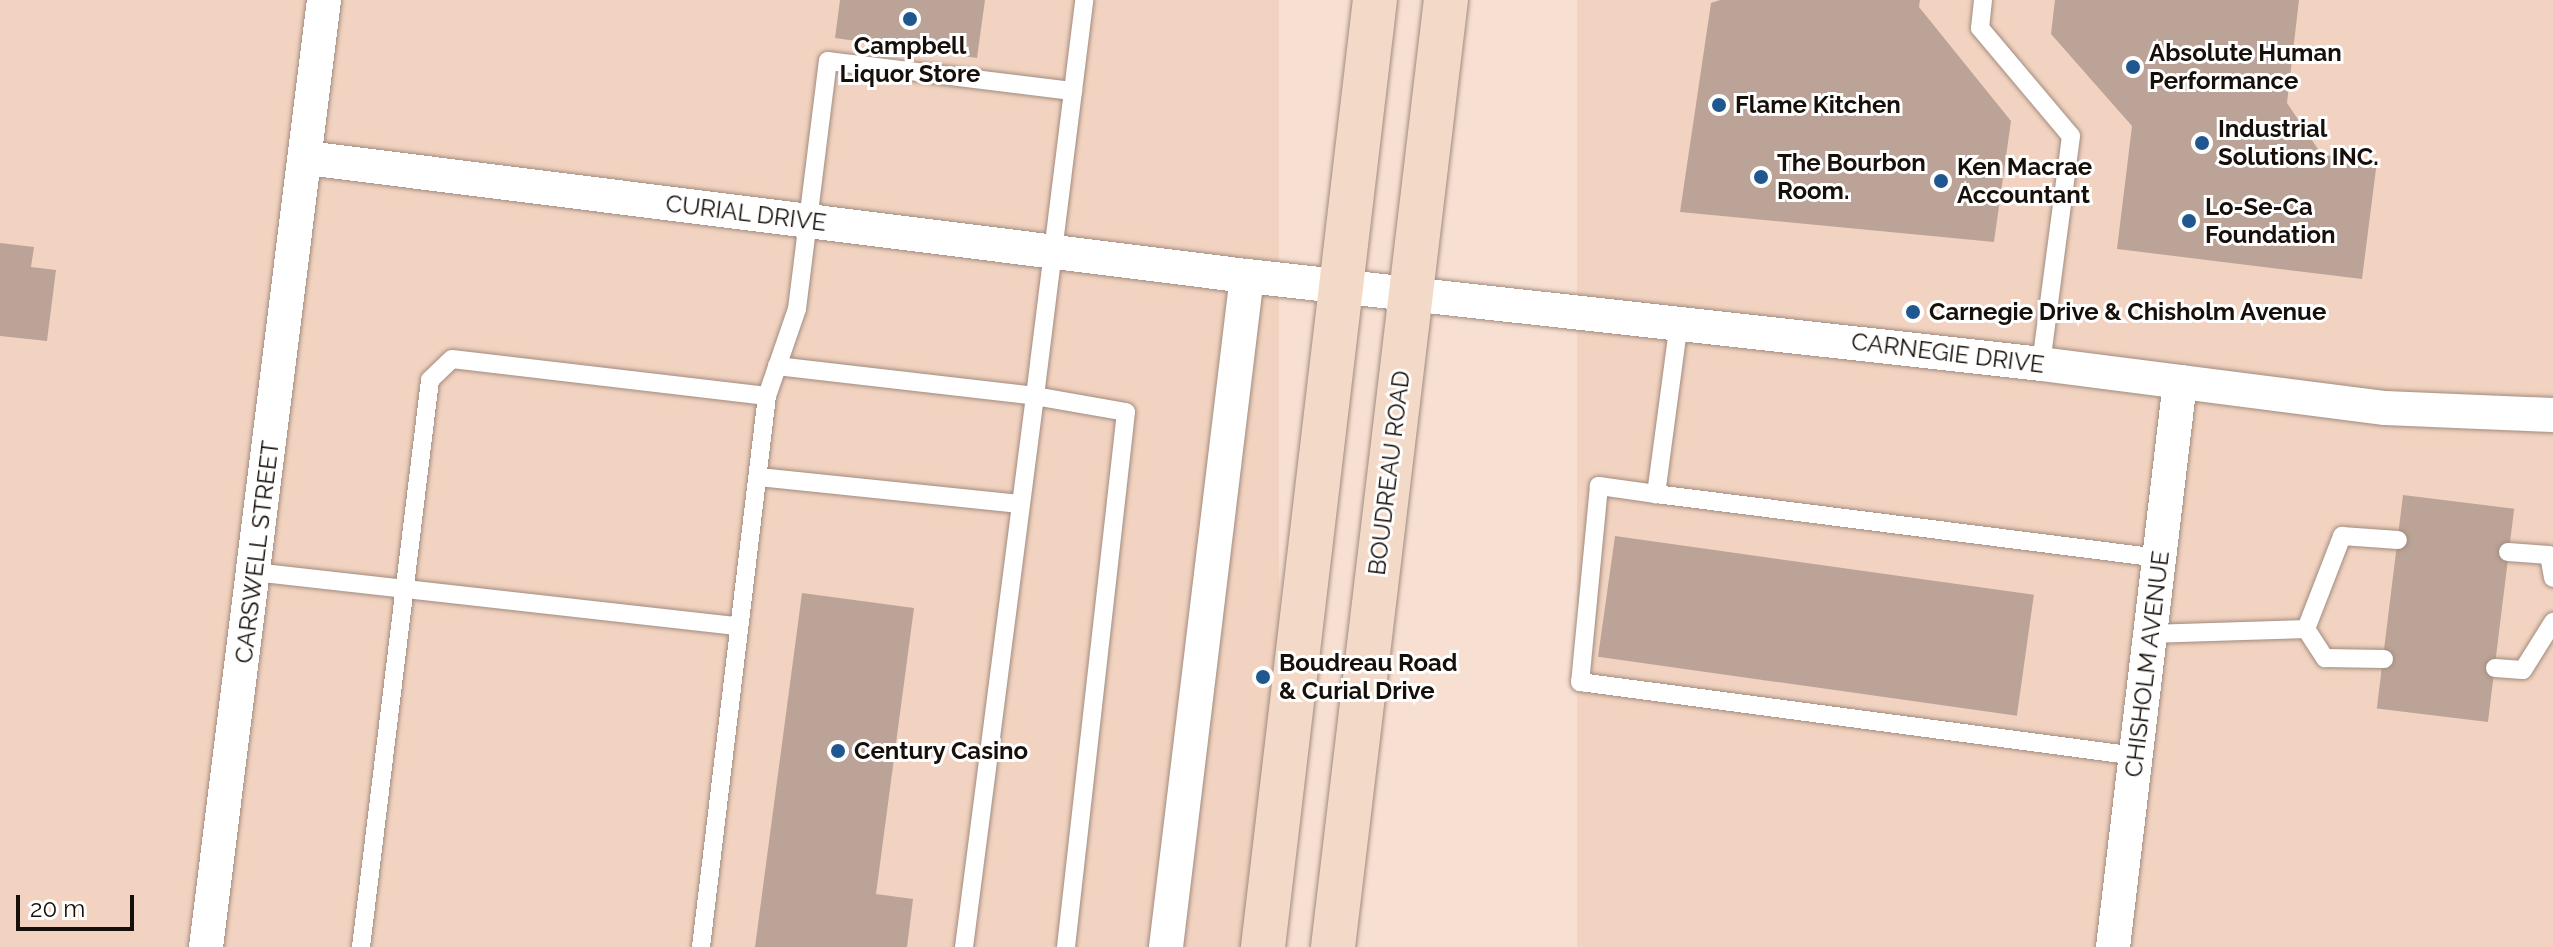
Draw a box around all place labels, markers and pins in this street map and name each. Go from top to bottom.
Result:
marker: Campbell Liquor Store [901,10,919,28]
place label: Campbell Liquor Store [839,32,981,88]
place label: Absolute Human Performance [2149,39,2342,95]
marker: Absolute Human Performance [2124,58,2142,76]
place label: Flame Kitchen [1735,91,1901,119]
marker: Flame Kitchen [1710,96,1728,114]
place label: Industrial Solutions INC. [2218,115,2379,171]
marker: Industrial Solutions INC. [2193,134,2211,152]
place label: The Bourbon Room. [1777,149,1926,205]
place label: Ken Macrae Accountant [1957,153,2092,209]
marker: The Bourbon Room. [1752,168,1770,186]
marker: Ken Macrae Accountant [1932,172,1950,190]
place label: Lo-Se-Ca Foundation [2205,193,2335,249]
marker: Lo-Se-Ca Foundation [2180,212,2198,230]
place label: Carnegie Drive & Chisholm Avenue [1929,298,2327,326]
marker: Carnegie Drive & Chisholm Avenue [1904,303,1922,321]
place label: Boudreau Road & Curial Drive [1279,649,1457,705]
marker: Boudreau Road & Curial Drive [1254,668,1272,686]
place label: Century Casino [854,737,1029,765]
marker: Century Casino [829,742,847,760]

